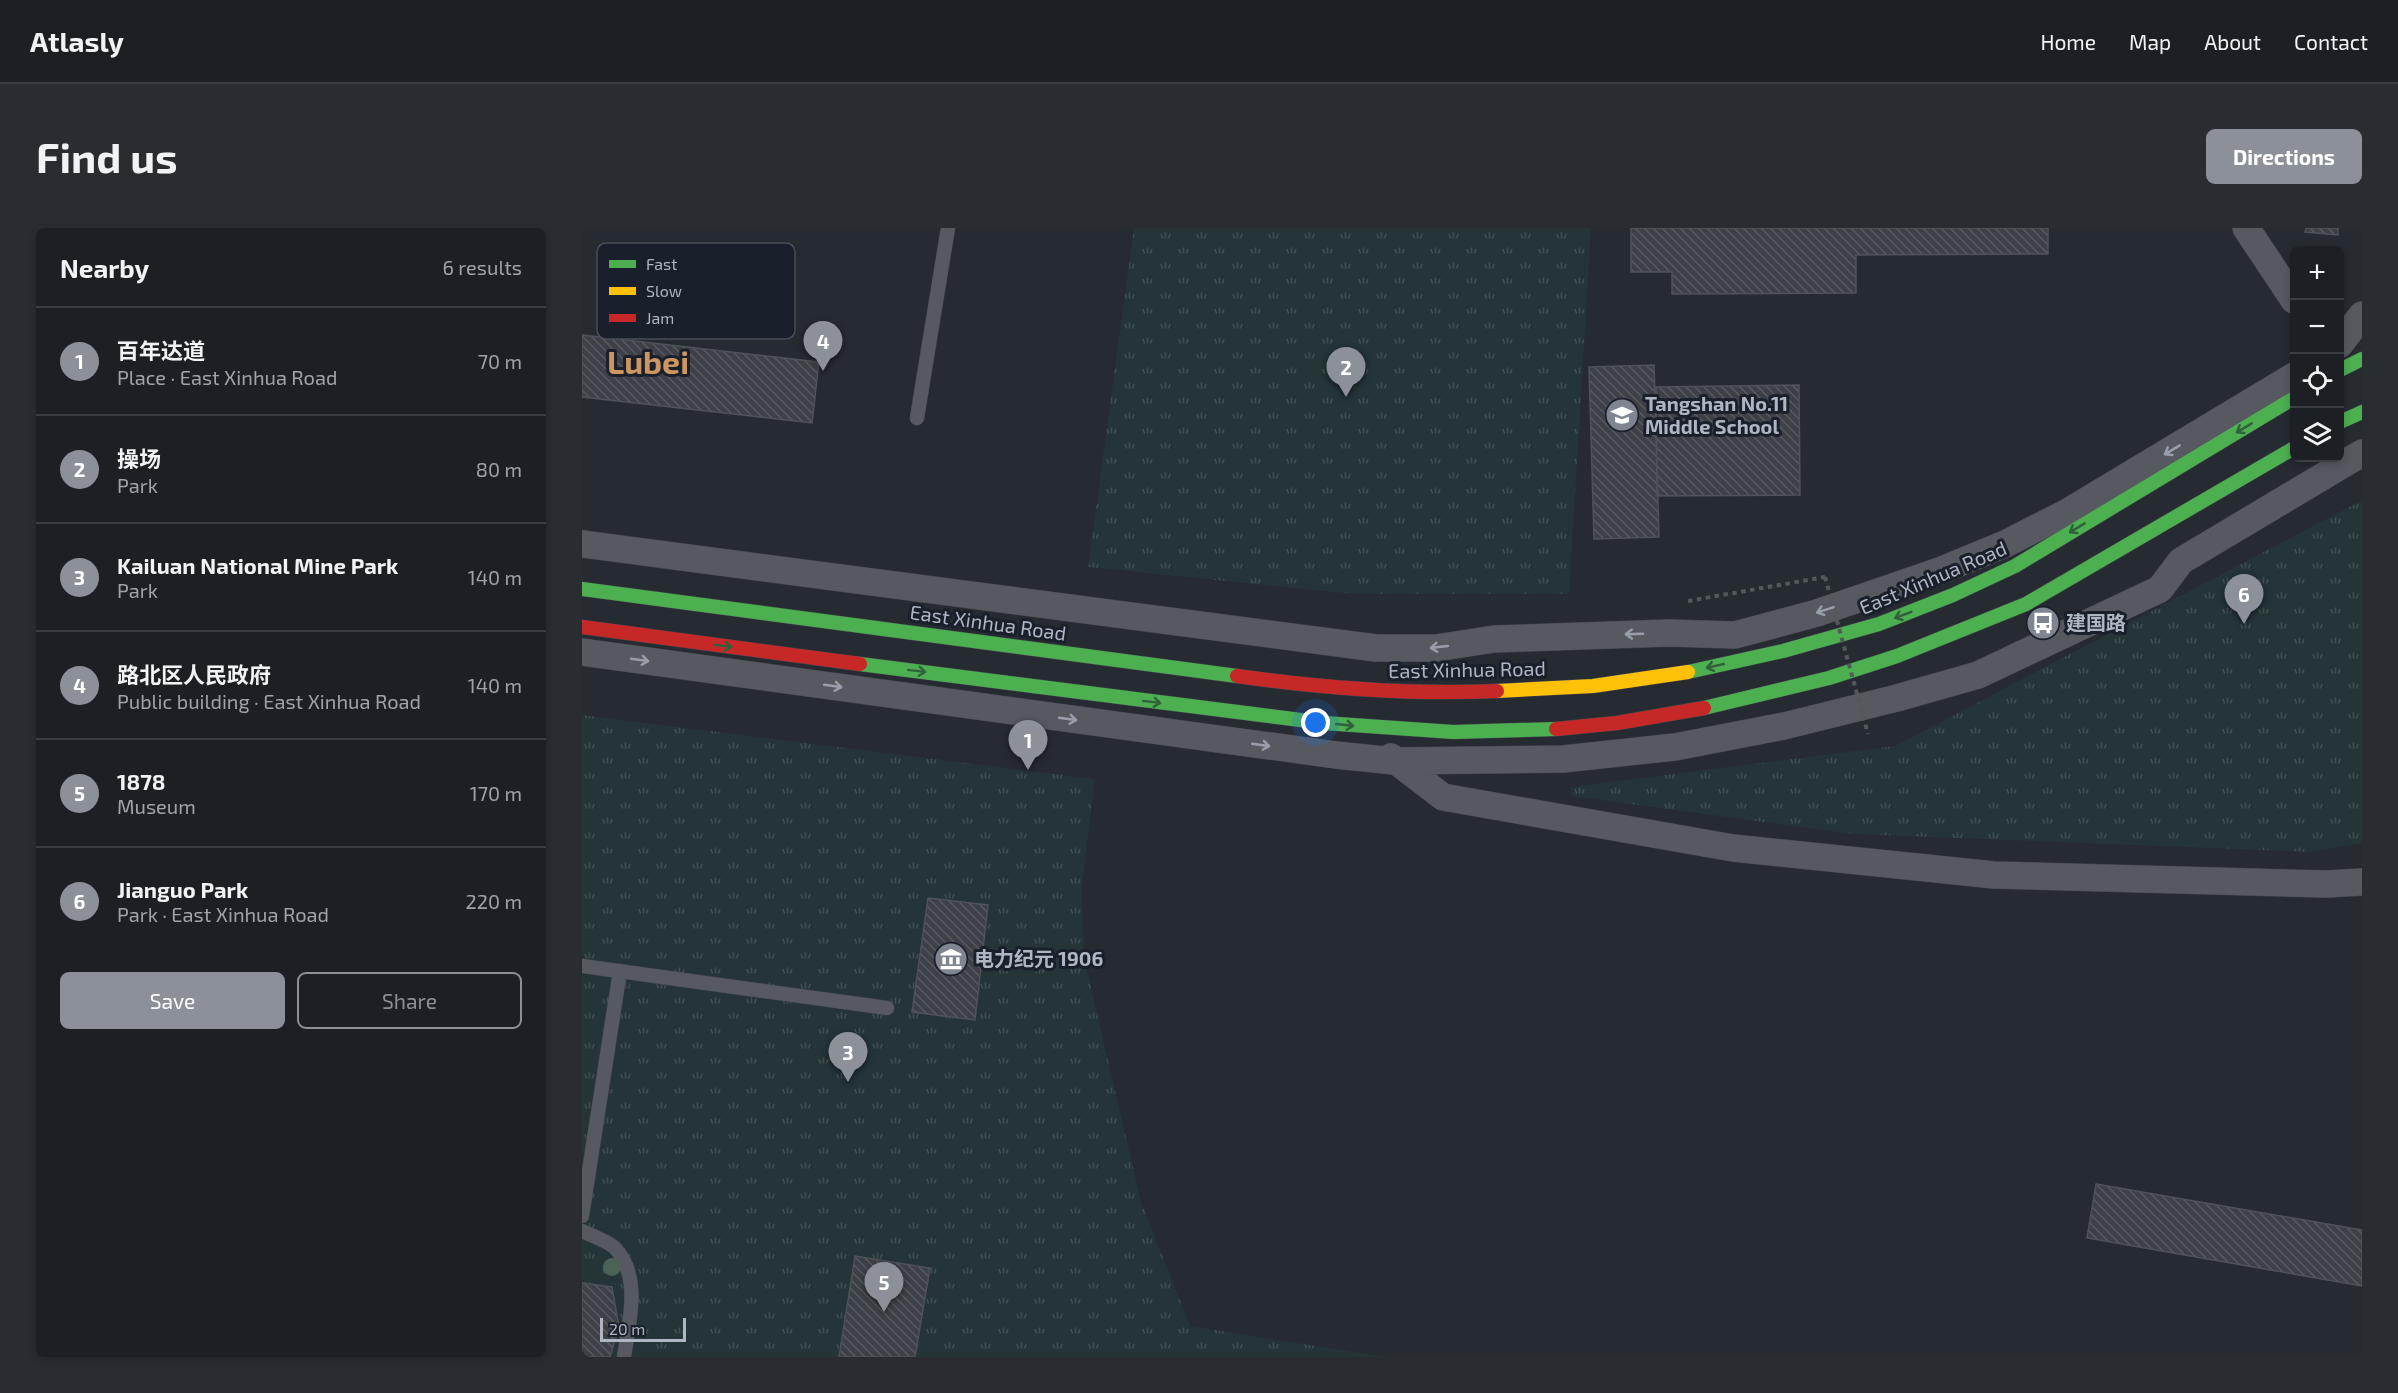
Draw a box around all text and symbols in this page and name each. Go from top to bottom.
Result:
text: Atlasly [30,24,124,58]
text: Home [2040,29,2096,54]
text: Map [2129,29,2171,54]
text: About [2204,29,2261,54]
text: Contact [2294,29,2368,54]
button: Directions [2206,129,2362,184]
text: Find us [36,131,178,181]
legend [597,243,795,339]
map controls [2290,246,2344,462]
button: + [2290,246,2344,300]
text: Nearby [60,252,149,283]
text: Fast [646,254,677,273]
text: 6 results [442,255,522,279]
text: Slow [646,281,682,300]
button: − [2290,300,2344,354]
text: Jam [646,308,674,327]
pin: 4 [804,322,842,371]
text: 百年达道 [117,337,205,363]
district label: Lubei [607,342,689,380]
pin: 2 [1326,348,1365,397]
text: 1 [75,349,84,373]
text: 70 m [478,349,522,373]
button: locate [2290,354,2344,408]
text: Place · East Xinhua Road [117,365,337,389]
place label: Tangshan No.11 Middle School [1645,391,1788,438]
school or university icon: Tangshan No.11 Middle School [1604,397,1640,433]
button: layers [2290,408,2344,462]
one-way arrow [2236,422,2253,434]
one-way arrow [2164,444,2181,456]
text: 操场 [117,445,161,471]
text: 2 [74,457,85,481]
text: 80 m [476,457,522,481]
text: Park [117,473,158,497]
one-way arrow [2069,523,2086,535]
street label: East Xinhua Road [1855,535,2010,619]
text: Kailuan National Mine Park [117,552,398,578]
text: 3 [74,565,85,589]
text: 140 m [468,565,522,589]
pin: 6 [2224,574,2264,624]
text: Park [117,578,158,602]
street label: East Xinhua Road [908,599,1068,645]
one-way arrow [1816,605,1835,616]
bus stop icon: 建国路 [2025,605,2061,641]
one-way arrow [1894,610,1913,621]
place label: 建国路 [2066,610,2126,634]
one-way arrow [1624,629,1644,640]
one-way arrow [713,640,733,651]
one-way arrow [1430,642,1450,653]
one-way arrow [630,654,649,665]
street label: East Xinhua Road [1388,656,1546,682]
text: 路北区人民政府 [117,661,271,687]
one-way arrow [1706,661,1725,673]
one-way arrow [906,666,926,677]
text: 4 [73,673,86,697]
text: 140 m [468,673,522,697]
one-way arrow [823,681,843,692]
text: Public building · East Xinhua Road [117,689,421,713]
one-way arrow [1141,697,1161,708]
your location [1301,708,1330,737]
one-way arrow [1058,713,1077,724]
pin: 1 [1008,720,1048,770]
one-way arrow [1335,720,1355,731]
one-way arrow [1251,740,1271,751]
text: 1878 [117,768,166,794]
text: 5 [74,781,85,805]
text: 170 m [470,781,522,805]
text: Museum [117,794,196,818]
text: Jianguo Park [117,876,248,902]
text: 6 [74,889,85,913]
text: 220 m [465,889,522,913]
text: Park · East Xinhua Road [117,902,329,926]
museum icon: 电力纪元 1906 [933,941,969,977]
place label: 电力纪元 1906 [974,946,1103,970]
button: Save [60,972,285,1029]
button: Share [297,972,522,1029]
pin: 3 [828,1032,868,1082]
pin: 5 [864,1262,904,1312]
scale bar [600,1315,686,1342]
text: 20 m [609,1319,645,1338]

